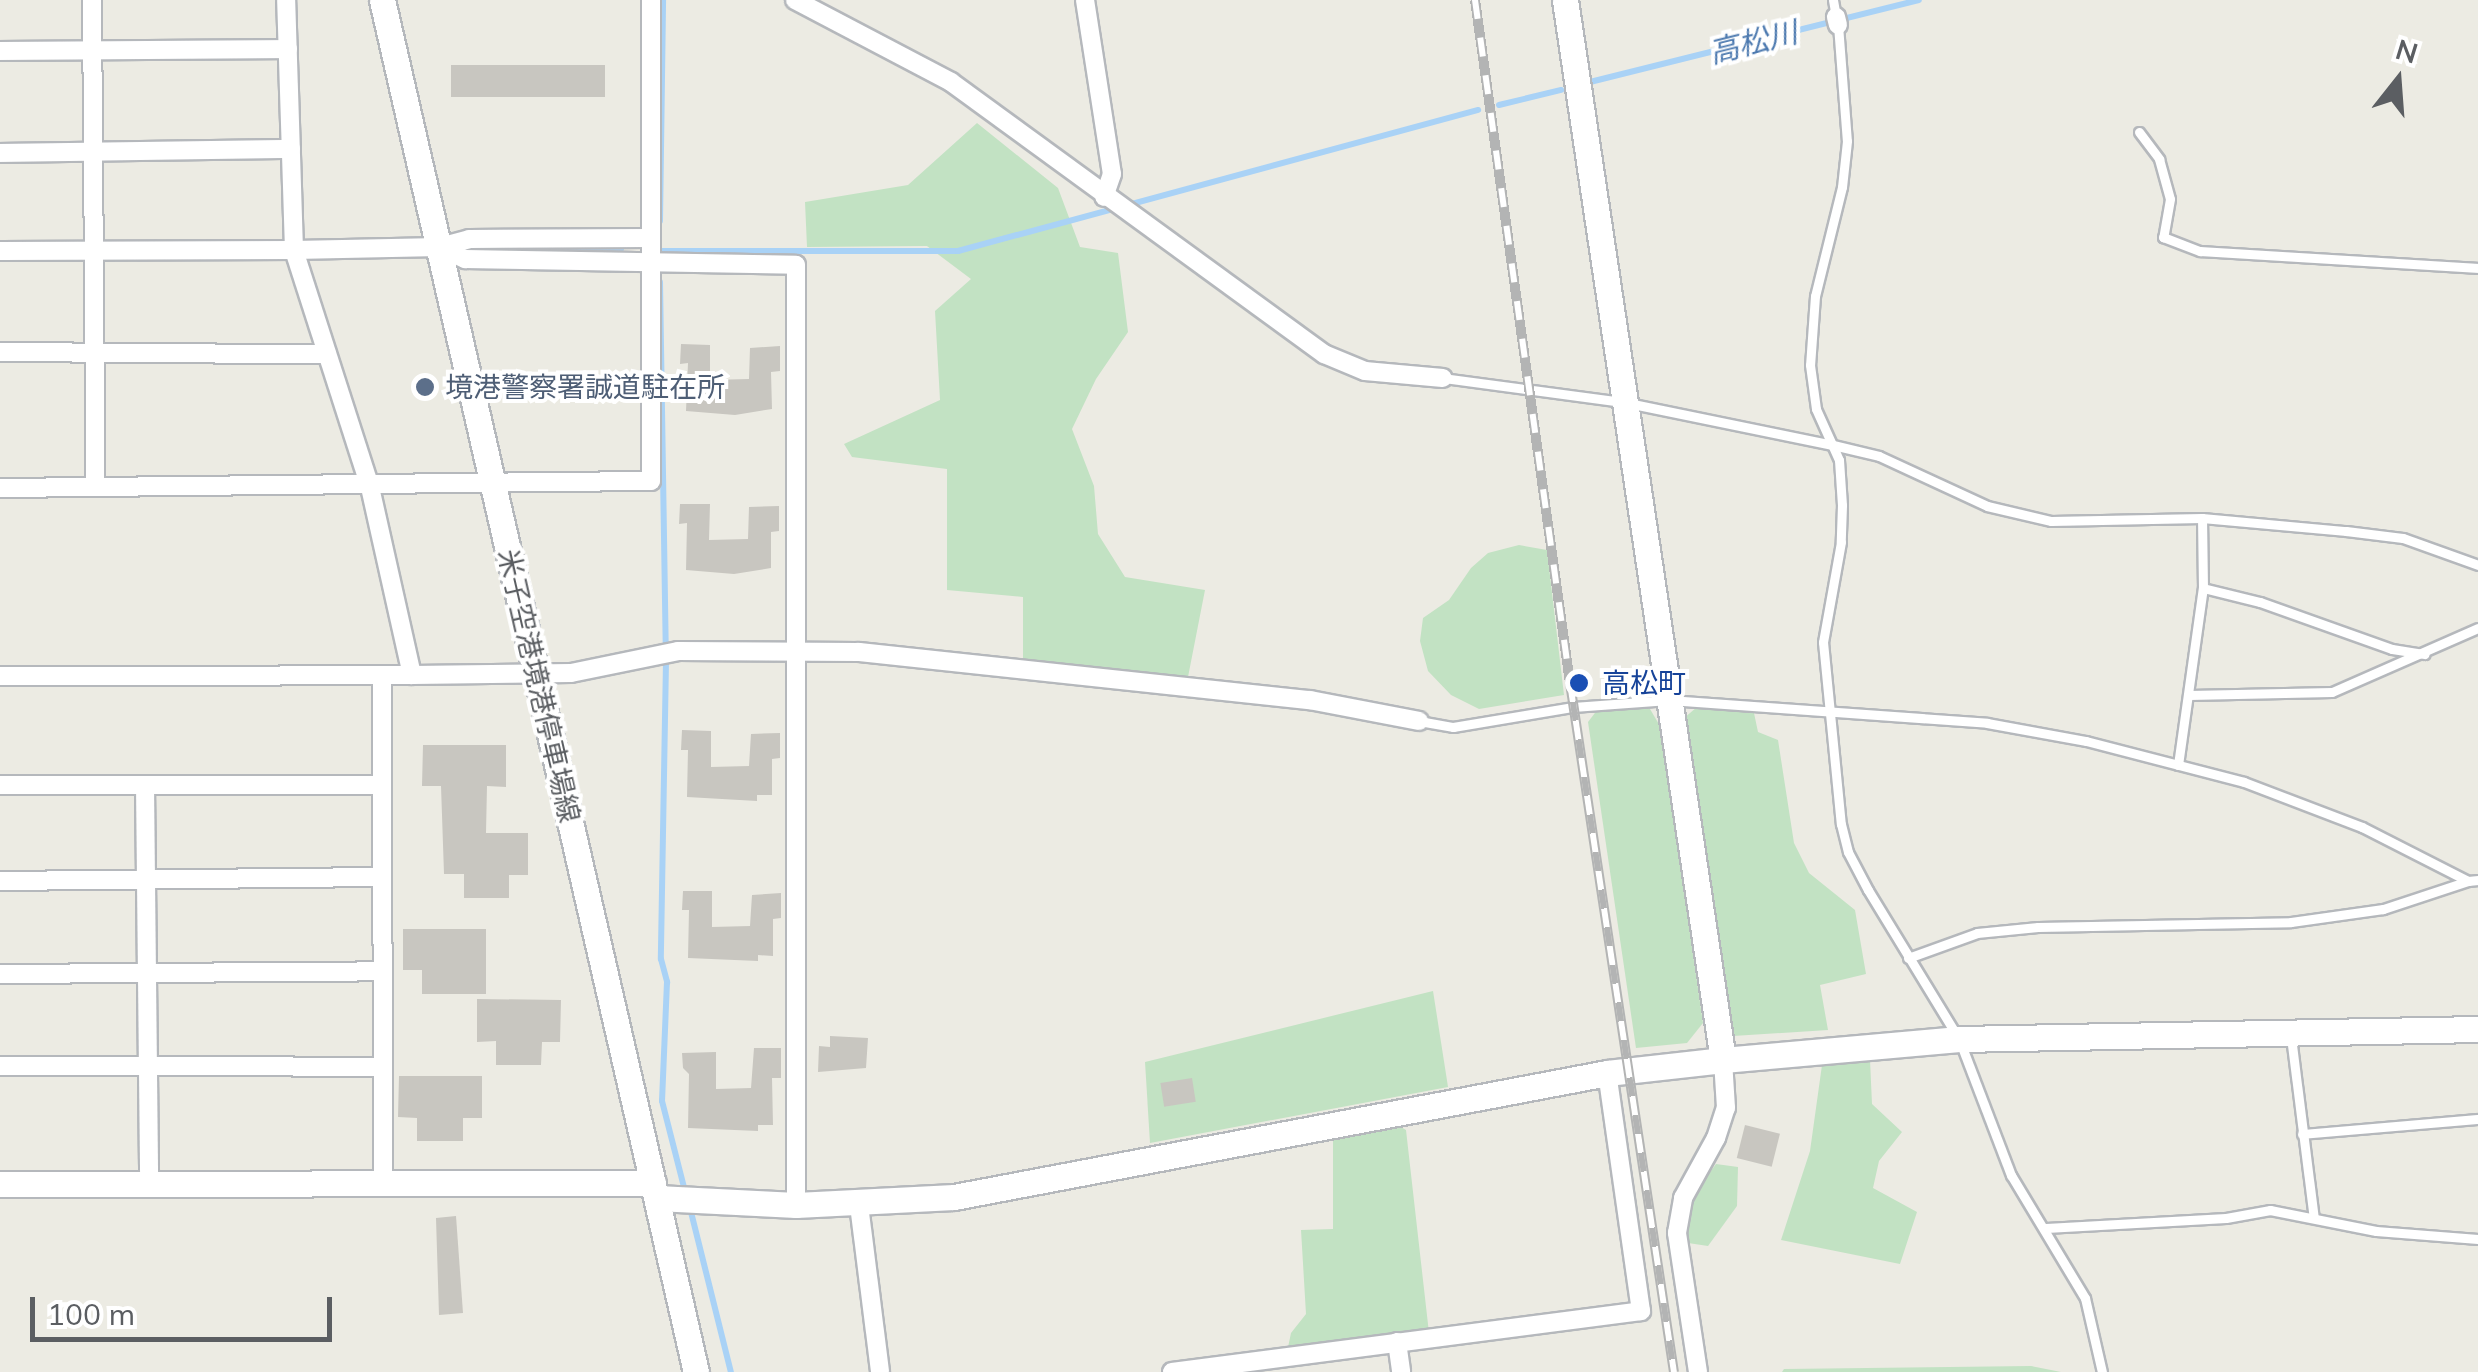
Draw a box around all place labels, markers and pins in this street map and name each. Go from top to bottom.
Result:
place label: 境港警察署誠道駐在所 [445,370,725,404]
marker: 境港警察署誠道駐在所 [414,376,436,398]
place label: 高松町 [1602,666,1686,700]
marker: 高松町 [1566,670,1592,696]

